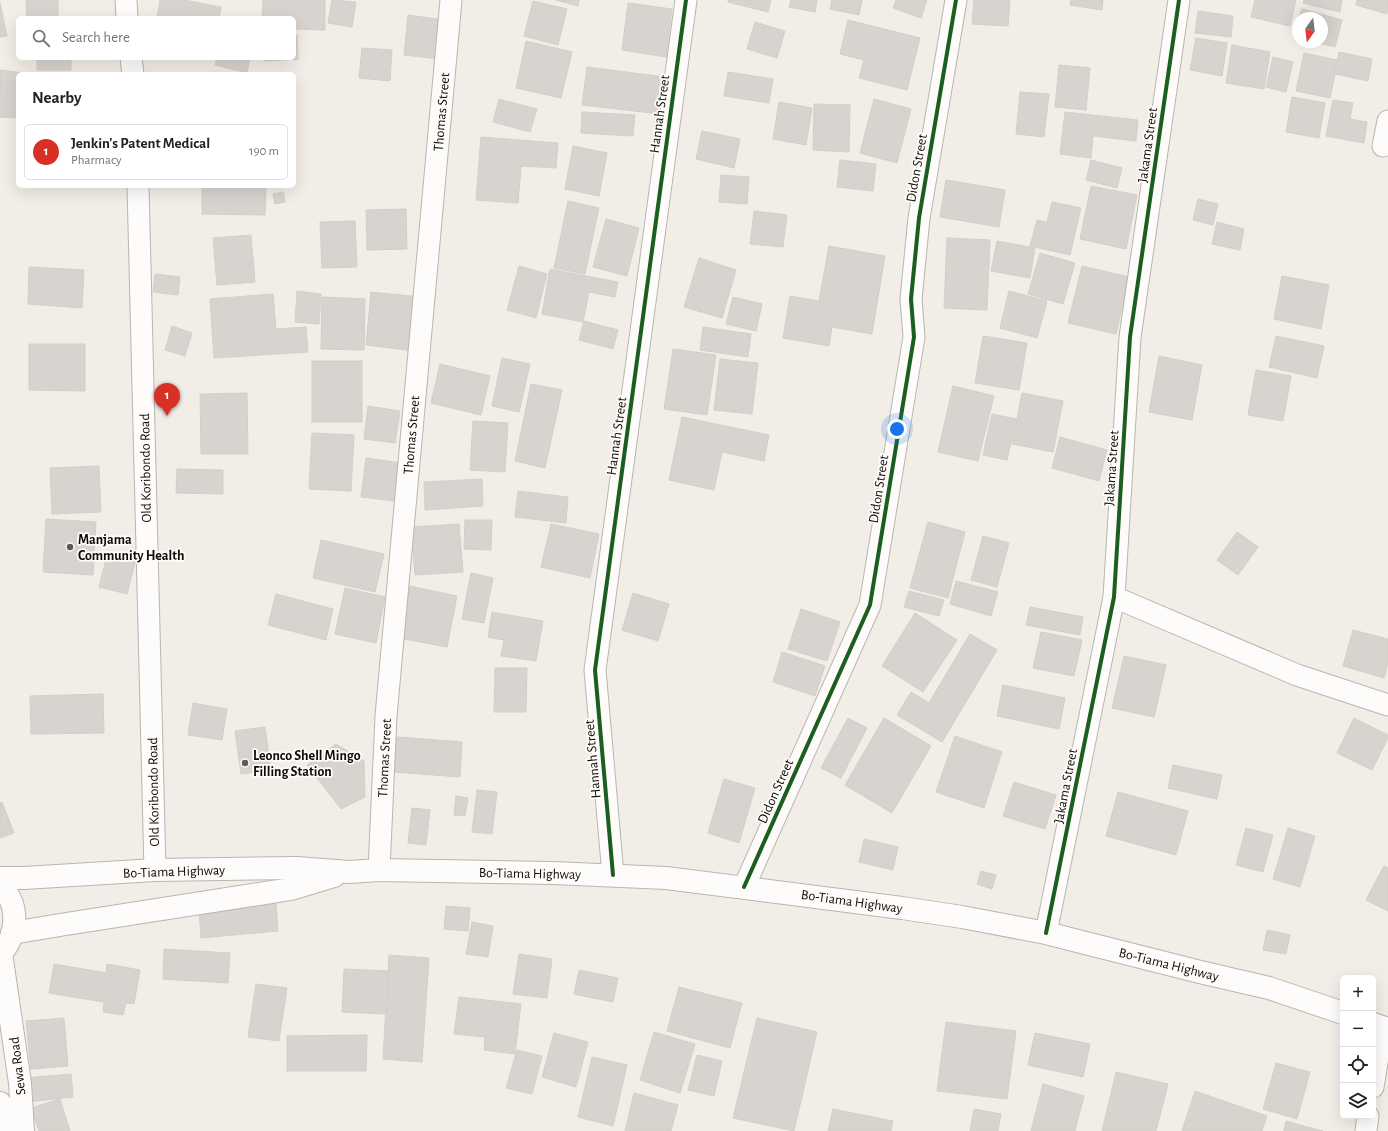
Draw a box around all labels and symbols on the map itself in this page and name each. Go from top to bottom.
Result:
north arrow [1292,12,1328,48]
street label: Thomas Street [432,72,452,152]
street label: Hannah Street [648,74,672,154]
street label: Jakama Street [1136,106,1160,184]
street label: Didon Street [904,133,930,203]
pin: 1 [154,383,180,416]
street label: Thomas Street [402,395,422,475]
street label: Hannah Street [605,396,629,476]
street label: Old Koribondo Road [138,413,154,523]
your location [887,419,907,439]
street label: Jakama Street [1102,429,1122,506]
street label: Didon Street [867,454,891,524]
place label: Manjama Community Health [78,533,184,563]
marker: Manjama Community Health [65,542,75,552]
street label: Thomas Street [376,718,394,798]
street label: Hannah Street [583,718,603,799]
street label: Old Koribondo Road [146,737,162,847]
street label: Jakama Street [1052,747,1080,825]
place label: Leonco Shell Mingo Filling Station [253,749,361,779]
street label: Didon Street [756,757,797,826]
marker: Leonco Shell Mingo Filling Station [240,758,250,768]
street label: Bo-Tiama Highway [123,863,225,881]
street label: Bo-Tiama Highway [479,866,581,882]
street label: Bo-Tiama Highway [800,888,904,916]
street label: Bo-Tiama Highway [1117,946,1220,984]
street label: Sewa Road [7,1036,29,1096]

